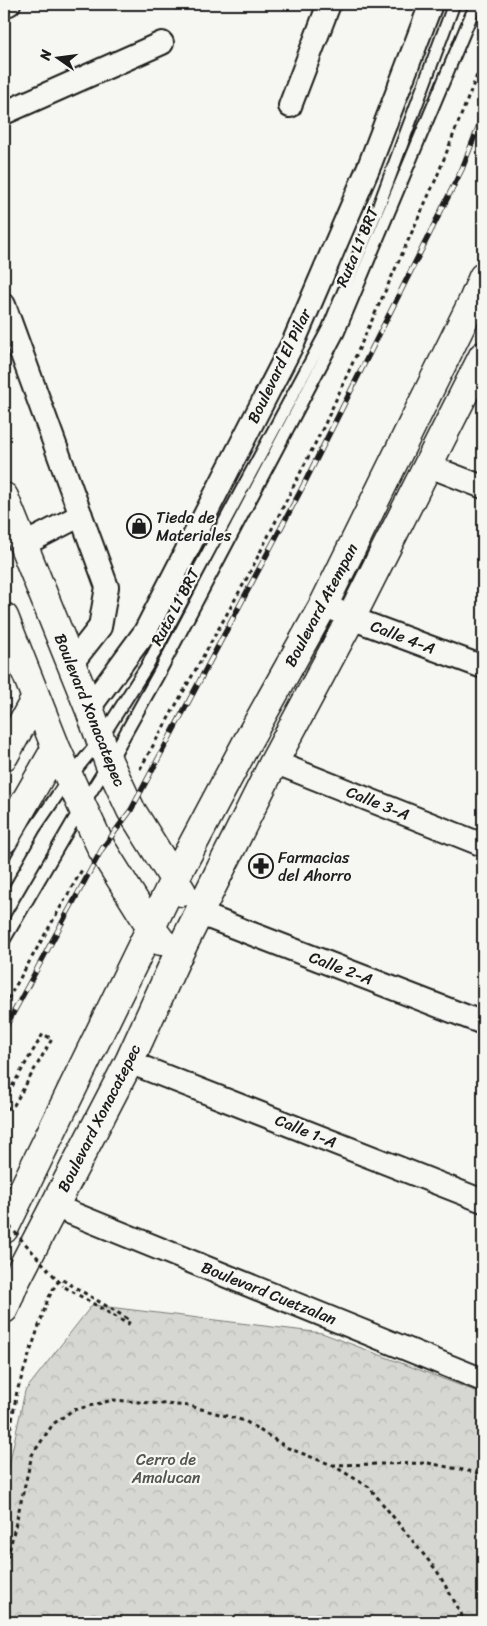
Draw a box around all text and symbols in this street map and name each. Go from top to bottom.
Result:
north arrow [32,32,82,82]
text: N [32,47,59,64]
street label: Ruta L1 BRT [327,201,387,291]
street label: Boulevard El Pilar [239,302,320,428]
place label: Tieda de Materiales [156,503,232,550]
shop icon: Tieda de Materiales [126,513,152,539]
street label: Boulevard Atempan [276,537,366,672]
street label: Ruta L1 BRT [142,562,208,651]
street label: Calle 4-A [366,611,440,663]
street label: Boulevard Xonacatepec [46,629,134,791]
street label: Calle 3-A [342,777,414,829]
place label: Farmacias del Ahorro [278,843,352,890]
pharmacy icon: Farmacias del Ahorro [248,853,274,879]
street label: Calle 2-A [305,943,377,993]
street label: Boulevard Xonacatepec [49,1039,149,1197]
street label: Calle 1-A [271,1106,341,1156]
street label: Boulevard Cuetzalan [197,1253,341,1334]
park label: Cerro de Amalucan [131,1445,201,1492]

